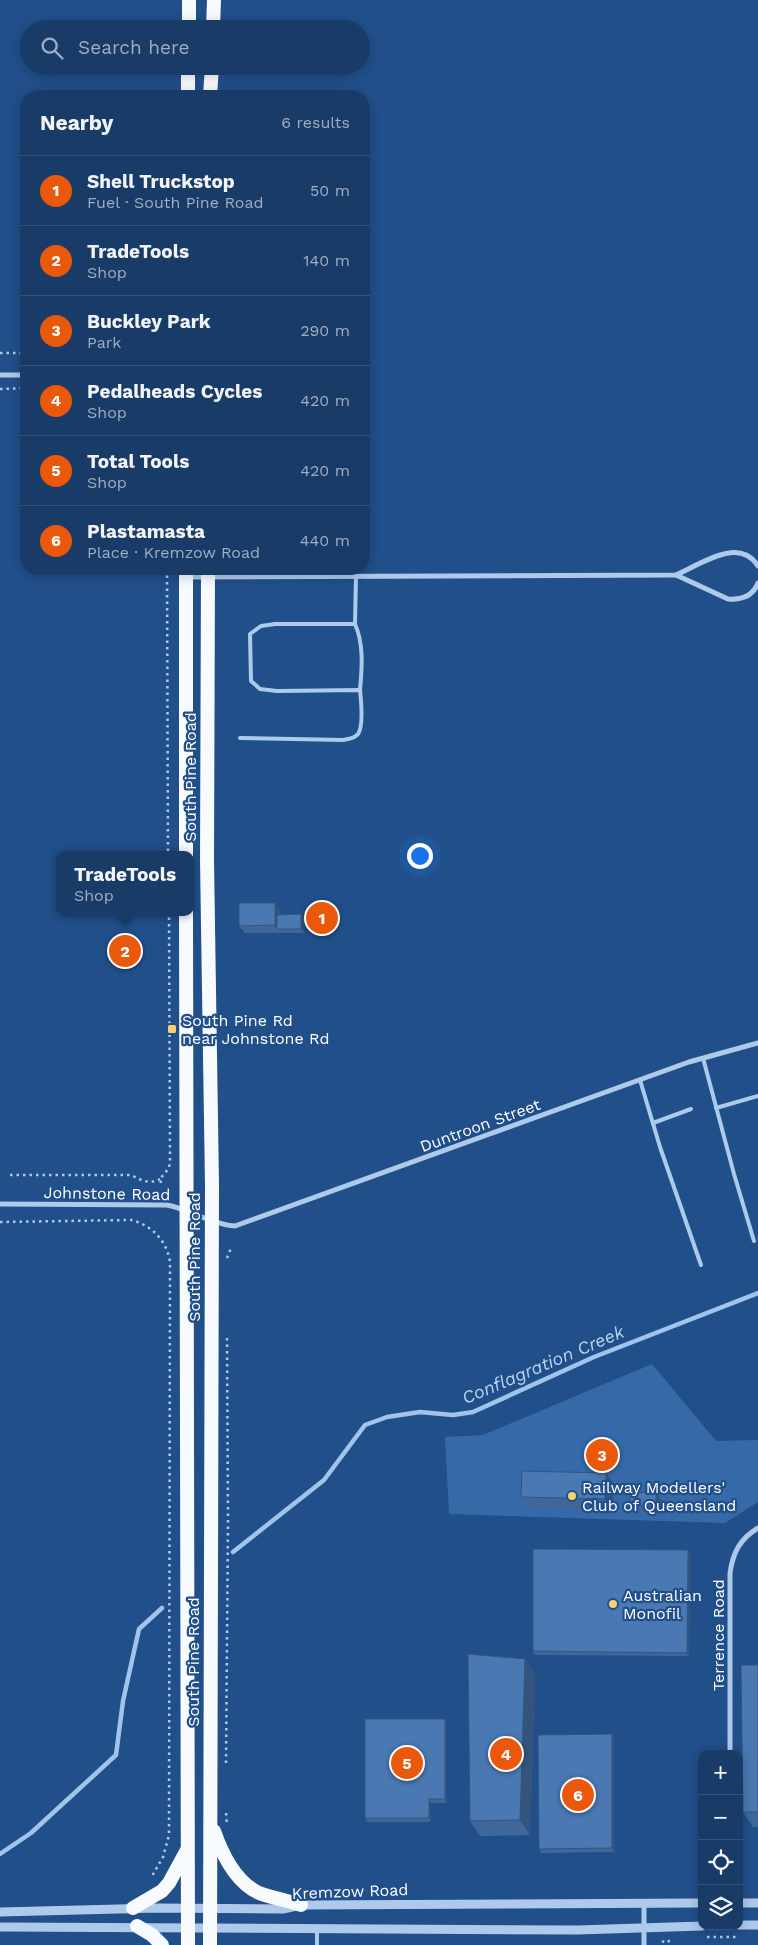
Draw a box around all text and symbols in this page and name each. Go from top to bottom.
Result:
search box [20,20,370,75]
icon: search [38,34,66,62]
text: Search here [78,36,189,59]
text: Nearby [40,110,113,135]
text: 6 results [281,113,350,132]
text: Shell Truckstop [87,170,235,193]
text: 1 [53,181,59,200]
text: 50 m [310,181,350,200]
text: Fuel · South Pine Road [87,193,264,212]
text: TradeTools [87,240,189,263]
text: 2 [51,251,61,270]
text: 140 m [303,251,350,270]
text: Shop [87,263,127,282]
text: Buckley Park [87,310,211,333]
text: 3 [51,321,61,340]
text: 290 m [300,321,350,340]
text: Park [87,333,121,352]
text: Pedalheads Cycles [87,380,262,403]
text: 4 [51,391,61,410]
text: 420 m [300,391,350,410]
text: Shop [87,403,127,422]
text: Total Tools [87,450,189,473]
text: 5 [51,461,61,480]
text: 420 m [300,461,350,480]
text: Shop [87,473,127,492]
text: Plastamasta [87,520,205,543]
text: 6 [51,531,61,550]
text: 440 m [300,531,350,550]
text: Place · Kremzow Road [87,543,260,562]
street label: South Pine Road [181,712,200,842]
your location [407,843,433,869]
popup [56,851,194,916]
text: TradeTools [74,863,176,886]
text: Shop [74,886,114,905]
pin: 1 [306,899,338,937]
pin: 2 [109,932,141,970]
place label: South Pine Rd near Johnstone Rd [182,1011,330,1048]
marker: South Pine Rd near Johnstone Rd [166,1023,178,1035]
street label: Duntroon Street [417,1095,543,1156]
street label: Johnstone Road [43,1183,171,1204]
street label: South Pine Road [185,1192,204,1322]
water label: Conflagration Creek [459,1320,628,1408]
pin: 3 [586,1436,618,1474]
place label: Railway Modellers' Club of Queensland [582,1478,736,1515]
marker: Railway Modellers' Club of Queensland [566,1490,578,1502]
street label: Terrence Road [709,1579,728,1691]
place label: Australian Monofil [623,1586,702,1623]
street label: South Pine Road [184,1597,203,1727]
marker: Australian Monofil [607,1598,619,1610]
pin: 4 [490,1735,522,1773]
pin: 5 [391,1744,423,1782]
map controls [698,1750,743,1930]
button: + [698,1750,743,1795]
pin: 6 [562,1776,594,1814]
button: − [698,1795,743,1840]
button: locate [698,1840,743,1885]
street label: Kremzow Road [291,1880,409,1903]
button: layers [698,1885,743,1930]

